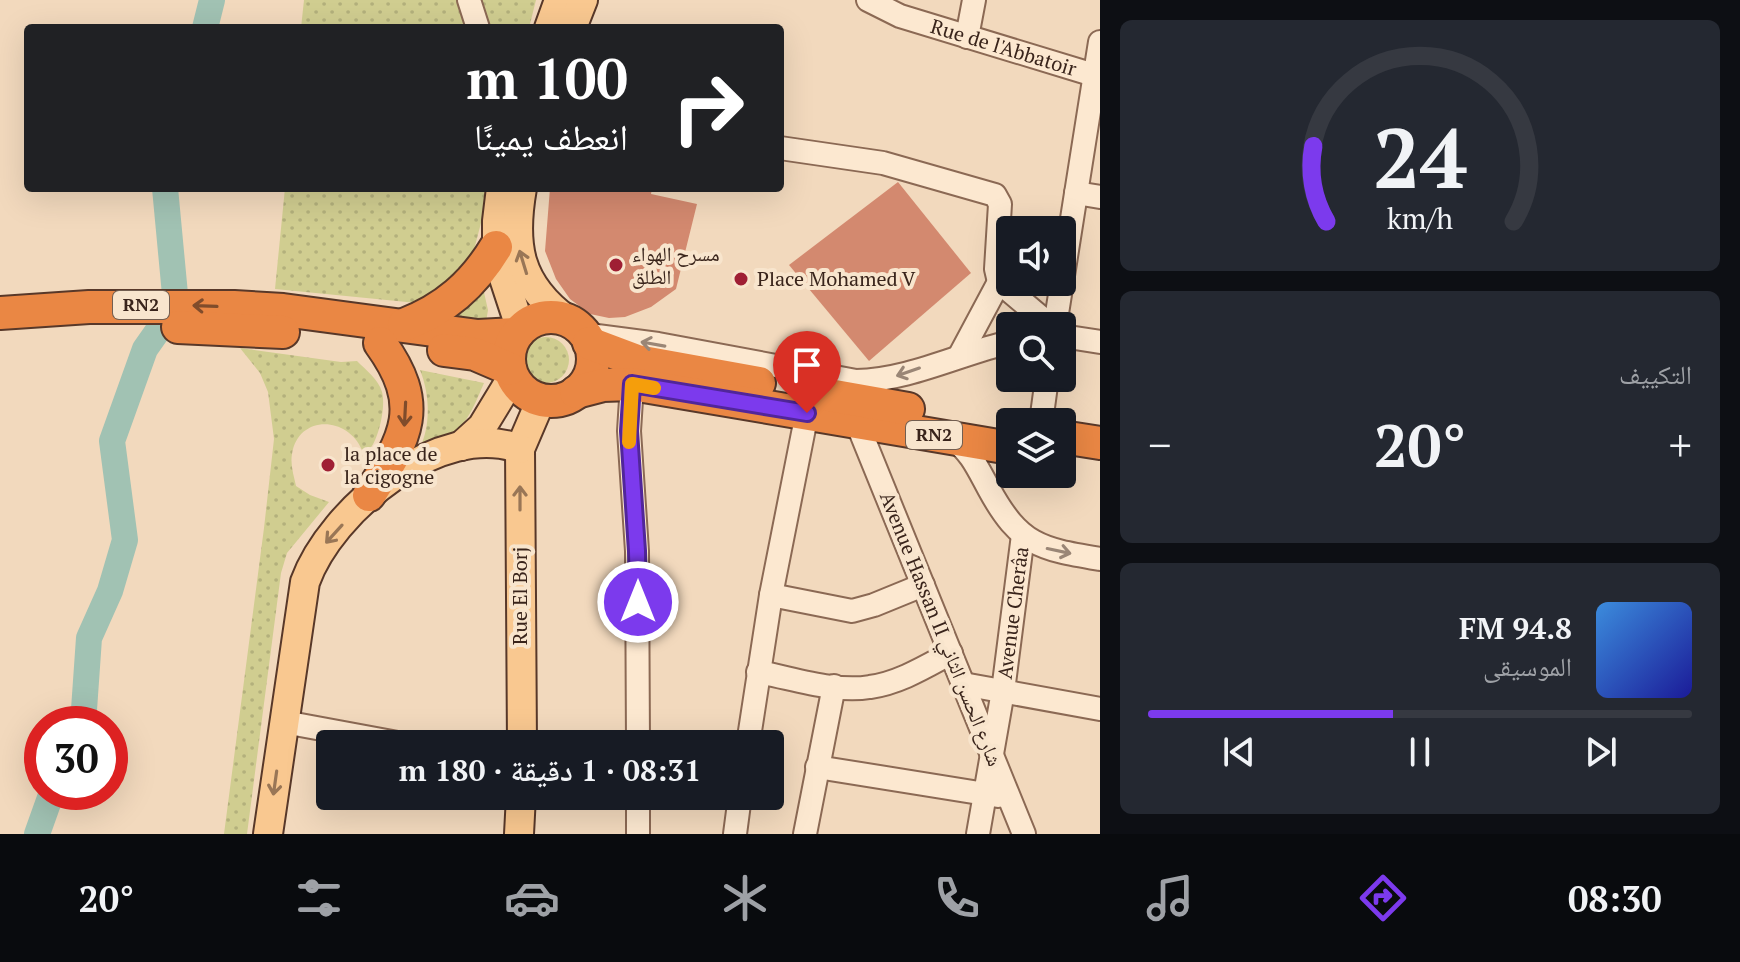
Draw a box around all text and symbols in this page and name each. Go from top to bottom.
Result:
street label: Rue de l'Abbatoir [928,12,1080,82]
text: 100 m [466,41,628,115]
icon: right [656,56,760,160]
text: 24 [1373,101,1467,211]
text: انعطف يمينًا [474,113,628,160]
text: km/h [1387,199,1453,237]
map controls [996,216,1076,488]
button: sound [996,216,1076,296]
place label: مسرح الهواء الطلق [632,240,720,290]
one-way arrow [515,250,529,275]
marker: مسرح الهواء الطلق [607,256,625,274]
place label: Place Mohamed V [757,265,916,292]
marker: Place Mohamed V [732,270,750,288]
road number: RN2 [113,291,169,319]
one-way arrow [192,298,219,313]
button: search [996,312,1076,392]
pin [773,331,841,413]
one-way arrow [641,335,666,350]
icon: arrive [785,343,829,387]
text: التكييف [1619,357,1692,391]
one-way arrow [896,366,921,381]
one-way arrow [398,400,413,427]
text: 20° [1374,405,1466,484]
button: layers [996,408,1076,488]
text: − [1148,415,1171,474]
text: + [1669,415,1692,474]
road number: RN2 [906,421,962,449]
place label: la place de la cigogne [344,440,437,490]
marker: la place de la cigogne [319,456,337,474]
one-way arrow [512,485,528,512]
street label: Avenue Hassan II شارع الحسن الثاني [871,488,1009,771]
one-way arrow [325,523,343,543]
street label: Avenue Cherâa [991,545,1034,680]
one-way arrow [1046,545,1071,560]
street label: Rue El Borj [506,547,533,645]
position arrow [596,560,680,644]
text: 94.8 FM [1459,608,1572,648]
text: الموسيقى [1483,649,1572,683]
speed limit sign: 30 [24,706,128,810]
icon: previous [1217,730,1261,774]
icon: pause [1398,730,1442,774]
icon: next [1579,730,1623,774]
text: 08:31 · 1 دقيقة · 180 m [399,750,701,790]
one-way arrow [267,770,282,795]
icon: filters [291,870,347,926]
icon: car [504,870,560,926]
icon: climate [717,870,773,926]
icon: phone [929,870,985,926]
icon: music [1142,870,1198,926]
icon: directions [1355,870,1411,926]
text: 20° [79,875,134,922]
text: 08:30 [1568,875,1662,922]

